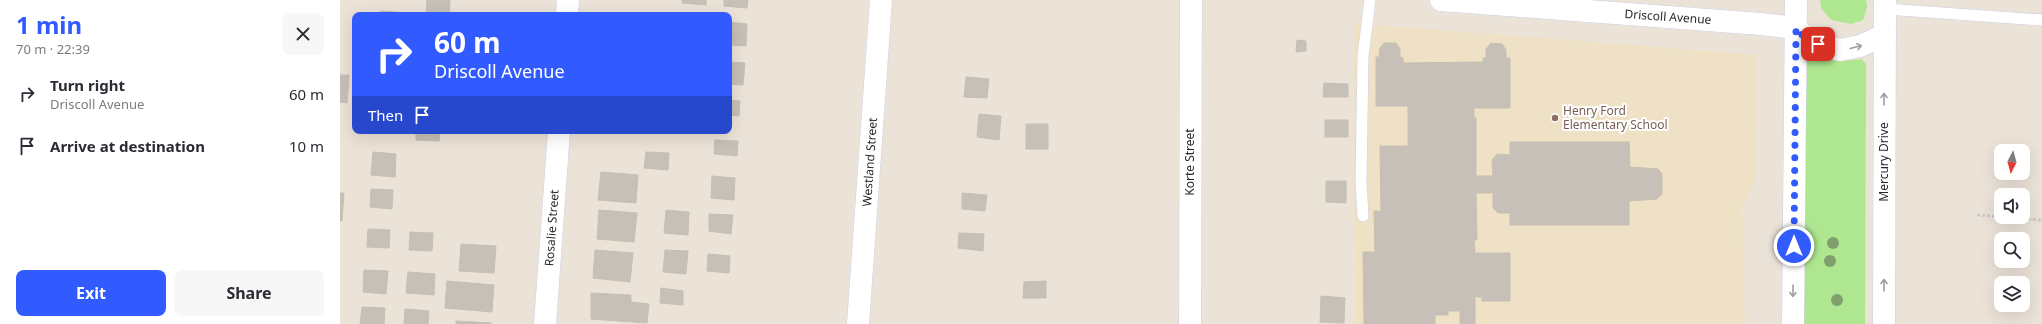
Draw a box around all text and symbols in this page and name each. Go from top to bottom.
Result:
street label: Driscoll Avenue [1624,5,1712,28]
text: 1 min [16,8,82,41]
button: close [282,13,324,55]
text: 60 m [434,23,501,61]
pin [1801,27,1835,61]
icon: right [368,28,420,80]
icon: arrive [1807,33,1829,55]
text: 70 m · 22:39 [16,40,90,58]
one-way arrow [1849,42,1862,50]
text: Driscoll Avenue [434,59,565,83]
text: Turn right [50,75,125,95]
icon: right [16,83,38,105]
text: 60 m [289,84,324,104]
one-way arrow [1880,93,1888,106]
text: Driscoll Avenue [50,95,144,113]
place label: Henry Ford Elementary School [1563,102,1668,133]
icon: arrive [411,104,433,126]
text: Then [368,105,403,125]
marker: Henry Ford Elementary School [1550,113,1560,123]
street label: Westland Street [858,116,881,207]
street label: Mercury Drive [1875,122,1892,202]
street label: Korte Street [1181,128,1198,196]
icon: arrive [16,135,38,157]
text: Arrive at destination [50,136,205,156]
text: 10 m [289,136,324,156]
north arrow [1994,144,2030,180]
map controls [1994,144,2030,312]
street label: Rosalie Street [540,188,563,267]
button: sound [1994,188,2030,224]
position arrow [1773,225,1815,267]
button: search [1994,232,2030,268]
button: Exit [16,270,166,316]
button: Share [174,270,324,316]
button: layers [1994,276,2030,312]
one-way arrow [1880,279,1888,292]
one-way arrow [1789,284,1797,297]

